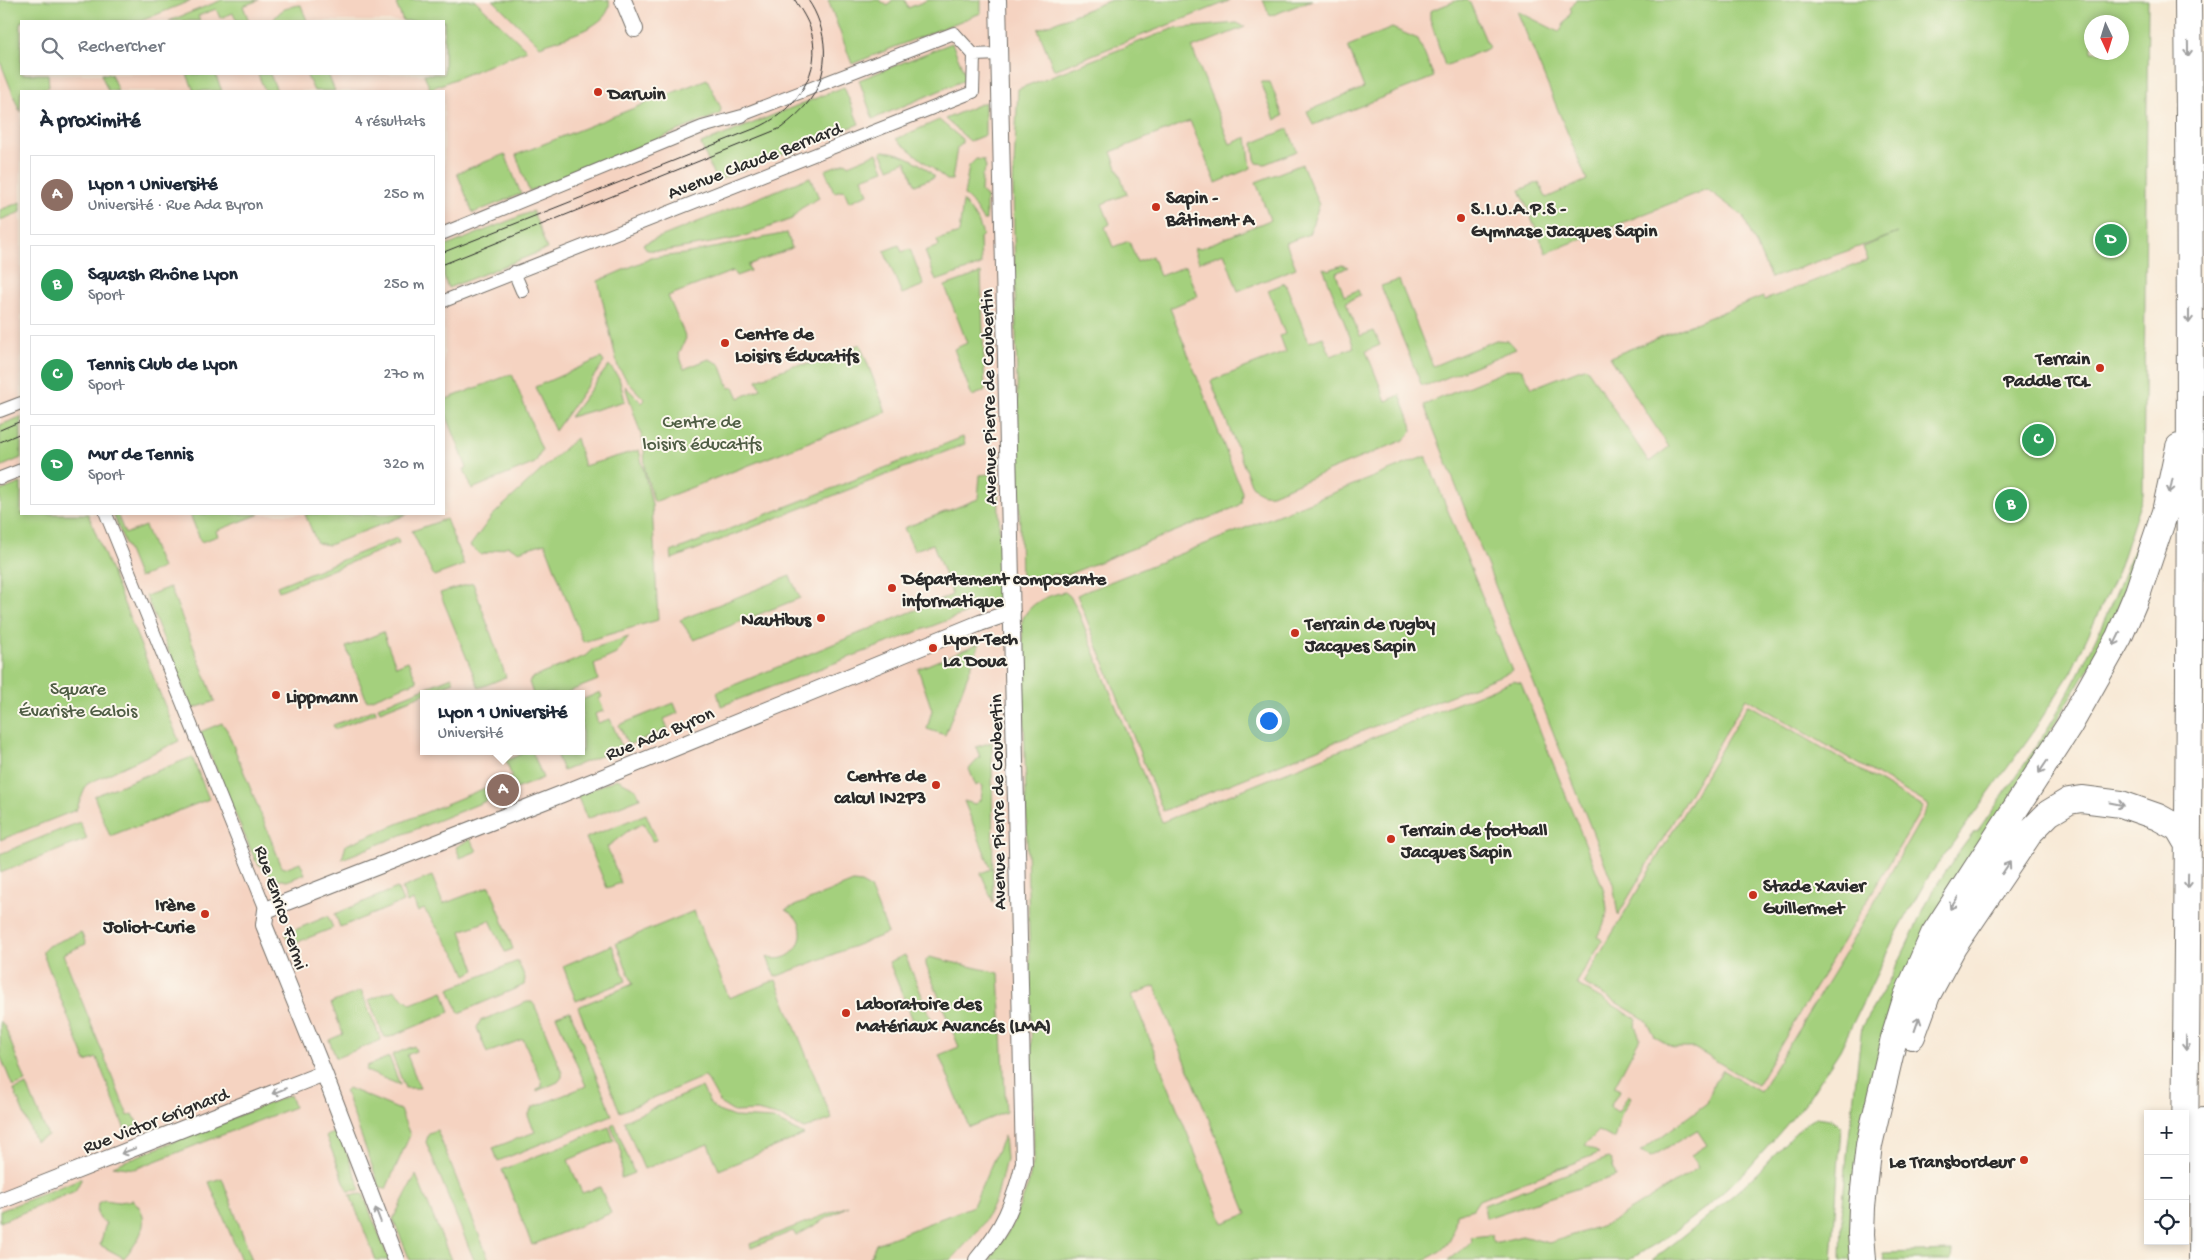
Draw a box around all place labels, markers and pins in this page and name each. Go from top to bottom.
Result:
place label: Darwin [606,84,667,107]
marker: Darwin [592,86,604,98]
place label: Sapin - Bâtiment A [1165,188,1256,233]
place label: S.I.U.A.P.S - Gymnase Jacques Sapin [1471,199,1658,244]
marker: Sapin - Bâtiment A [1150,201,1162,213]
marker: S.I.U.A.P.S - Gymnase Jacques Sapin [1455,212,1467,224]
pin: D [2095,221,2127,259]
place label: Centre de Loisirs Éducatifs [734,324,860,369]
marker: Centre de Loisirs Éducatifs [719,337,731,349]
place label: Terrain Paddle TCL [2003,349,2091,394]
marker: Terrain Paddle TCL [2094,362,2106,374]
pin: C [2022,421,2054,459]
pin: B [1995,486,2027,524]
place label: Département composante informatique [900,569,1107,614]
marker: Département composante informatique [886,582,898,594]
place label: Nautibus [741,610,812,633]
marker: Nautibus [815,612,827,624]
place label: Terrain de rugby Jacques Sapin [1303,614,1436,659]
marker: Terrain de rugby Jacques Sapin [1289,627,1301,639]
place label: Lyon-Tech La Doua [943,629,1019,674]
marker: Lyon-Tech La Doua [927,642,939,654]
place label: Lippmann [286,687,359,710]
marker: Lippmann [270,689,282,701]
place label: Centre de calcul IN2P3 [834,766,927,811]
pin: A [487,771,519,809]
marker: Centre de calcul IN2P3 [930,779,942,791]
place label: Terrain de football Jacques Sapin [1399,820,1547,865]
marker: Terrain de football Jacques Sapin [1385,833,1397,845]
place label: Stade Xavier Guillermet [1763,876,1867,921]
marker: Stade Xavier Guillermet [1747,889,1759,901]
place label: Irène Joliot-Curie [102,895,196,940]
marker: Irène Joliot-Curie [199,908,211,920]
place label: Laboratoire des Matériaux Avancés (LMA) [856,994,1051,1039]
marker: Laboratoire des Matériaux Avancés (LMA) [840,1007,852,1019]
place label: Le Transbordeur [1889,1152,2016,1175]
marker: Le Transbordeur [2018,1154,2030,1166]

